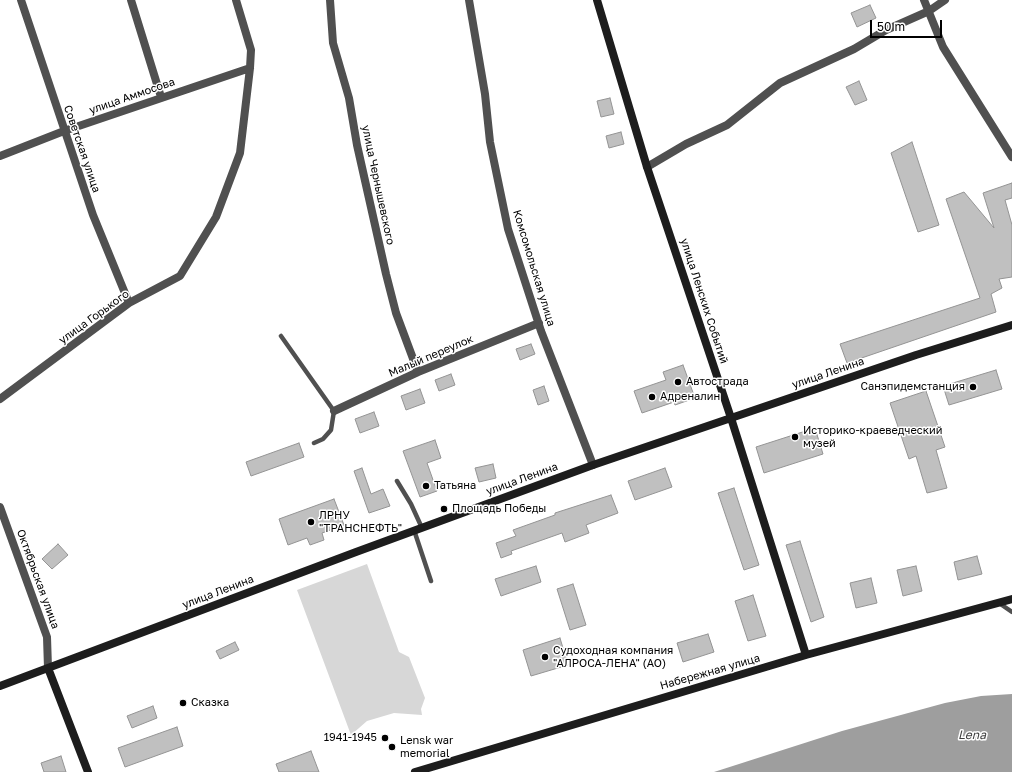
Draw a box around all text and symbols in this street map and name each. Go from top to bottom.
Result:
scale bar [872,12,944,38]
text: 50 m [877,19,905,34]
street label: улица Аммосова [87,75,177,117]
street label: Советская улица [61,104,103,194]
street label: улица Чернышевского [359,124,397,246]
street label: Комсомольская улица [510,208,558,328]
street label: улица Ленских Событий [677,237,731,365]
street label: улица Горького [56,287,132,347]
street label: Малый переулок [387,332,475,380]
street label: улица Ленина [790,354,866,392]
place label: Автострада [686,375,749,389]
marker: Автострада [673,377,683,387]
place label: Санэпидемстанция [860,380,965,394]
marker: Санэпидемстанция [968,382,978,392]
place label: Адреналин [660,390,720,404]
marker: Адреналин [647,392,657,402]
place label: Историко-краеведческий музей [803,424,943,450]
marker: Историко-краеведческий музей [790,432,800,442]
street label: улица Ленина [484,460,560,498]
place label: Татьяна [434,479,476,493]
marker: Татьяна [421,481,431,491]
place label: Площадь Победы [452,502,546,516]
marker: Площадь Победы [439,504,449,514]
place label: ЛРНУ "ТРАНСНЕФТЬ" [319,509,402,535]
marker: ЛРНУ "ТРАНСНЕФТЬ" [306,517,316,527]
street label: Октябрьская улица [14,527,62,631]
street label: улица Ленина [180,572,256,612]
place label: Судоходная компания "АЛРОСА-ЛЕНА" (АО) [553,644,673,670]
street label: Набережная улица [658,651,762,693]
marker: Судоходная компания "АЛРОСА-ЛЕНА" (АО) [540,652,550,662]
place label: Сказка [191,696,229,710]
marker: Сказка [178,698,188,708]
water label: Lena [958,728,986,742]
place label: 1941-1945 [324,731,377,745]
marker: 1941-1945 [380,733,390,743]
place label: Lensk war memorial [400,734,453,760]
marker: Lensk war memorial [387,742,397,752]

